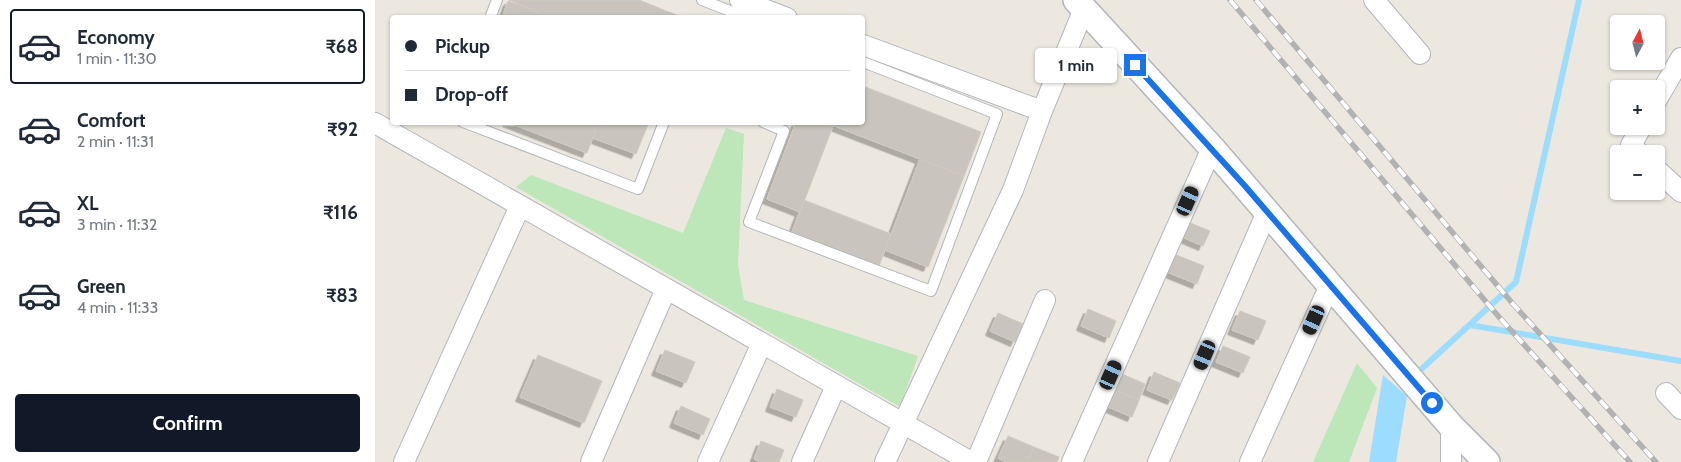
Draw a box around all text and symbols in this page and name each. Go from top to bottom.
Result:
north arrow [1610,15,1665,70]
map controls [1610,15,1665,200]
icon: car [17,24,62,69]
text: Economy [77,26,155,49]
text: ₹68 [325,35,358,58]
text: Pickup [435,35,490,58]
callout: 1 min [1035,48,1117,82]
text: 1 min · 11:30 [77,49,157,68]
route end [1124,54,1146,76]
text: 1 min [1058,56,1094,75]
button: + [1610,80,1665,135]
text: Drop-off [435,83,508,106]
icon: car [17,107,62,152]
text: Comfort [77,109,146,132]
text: ₹92 [327,118,358,141]
text: 2 min · 11:31 [77,132,154,151]
button: − [1610,145,1665,200]
car [1175,184,1200,218]
icon: car [17,190,62,235]
text: XL [77,192,98,215]
text: ₹116 [323,201,358,224]
text: 3 min · 11:32 [77,215,157,234]
icon: car [17,273,62,318]
text: Green [77,275,126,298]
text: ₹83 [326,284,358,307]
text: 4 min · 11:33 [77,298,158,317]
car [1301,303,1326,337]
car [1192,338,1217,372]
car [1098,358,1123,392]
route start [1421,392,1443,414]
button: Confirm [15,394,360,452]

